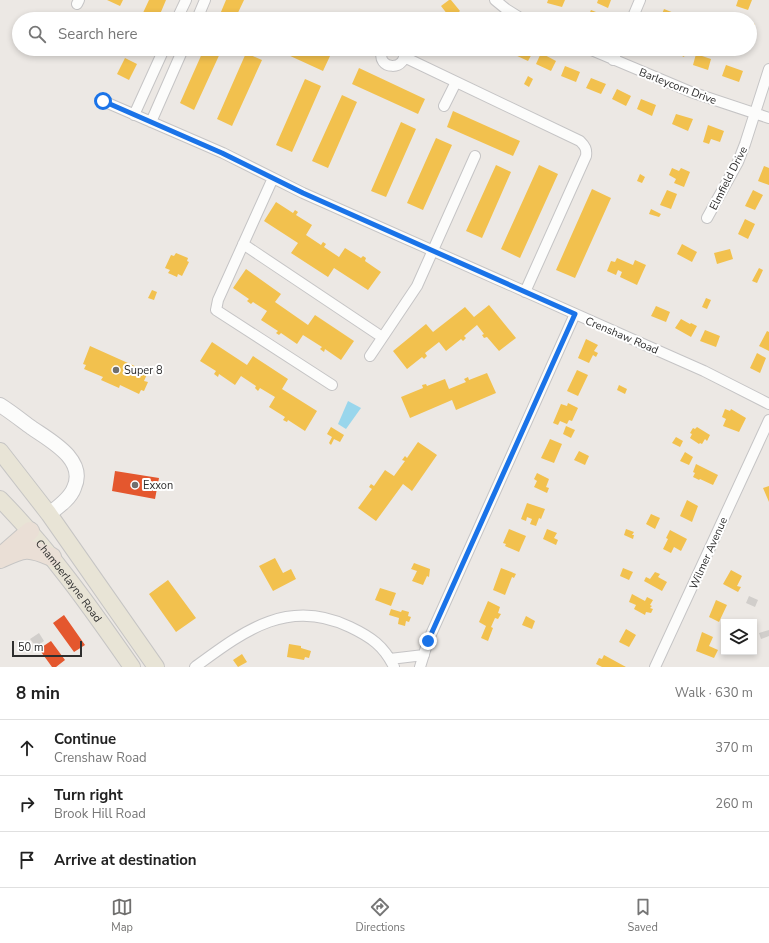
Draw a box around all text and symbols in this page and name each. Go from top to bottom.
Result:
search box [12,12,757,56]
icon: search [26,23,48,45]
text: Search here [58,24,138,44]
street label: Barleycorn Drive [637,65,719,108]
route start [94,92,112,110]
street label: Elmfield Drive [706,144,751,213]
street label: Crenshaw Road [583,313,661,358]
place label: Super 8 [124,363,163,378]
marker: Super 8 [111,365,121,375]
place label: Exxon [143,478,173,493]
marker: Exxon [130,480,140,490]
street label: Wilmer Avenue [686,515,731,592]
street label: Chamberlayne Road [32,537,105,625]
map controls [721,619,757,655]
button: layers [721,619,757,655]
route end [419,632,437,650]
scale bar [12,639,82,658]
text: 50 m [18,640,43,655]
text: 8 min [16,682,60,705]
text: Walk · 630 m [675,684,753,702]
text: Continue [54,729,116,749]
icon: ahead [16,737,38,759]
text: 370 m [715,739,753,757]
text: Crenshaw Road [54,749,147,767]
text: Turn right [54,785,123,805]
icon: right [16,793,38,815]
text: 260 m [715,795,753,813]
text: Brook Hill Road [54,805,146,823]
icon: arrive [16,849,38,871]
text: Arrive at destination [54,850,197,870]
tab: Map [111,896,133,935]
tab: Directions [355,896,405,935]
tab: Saved [627,896,658,935]

